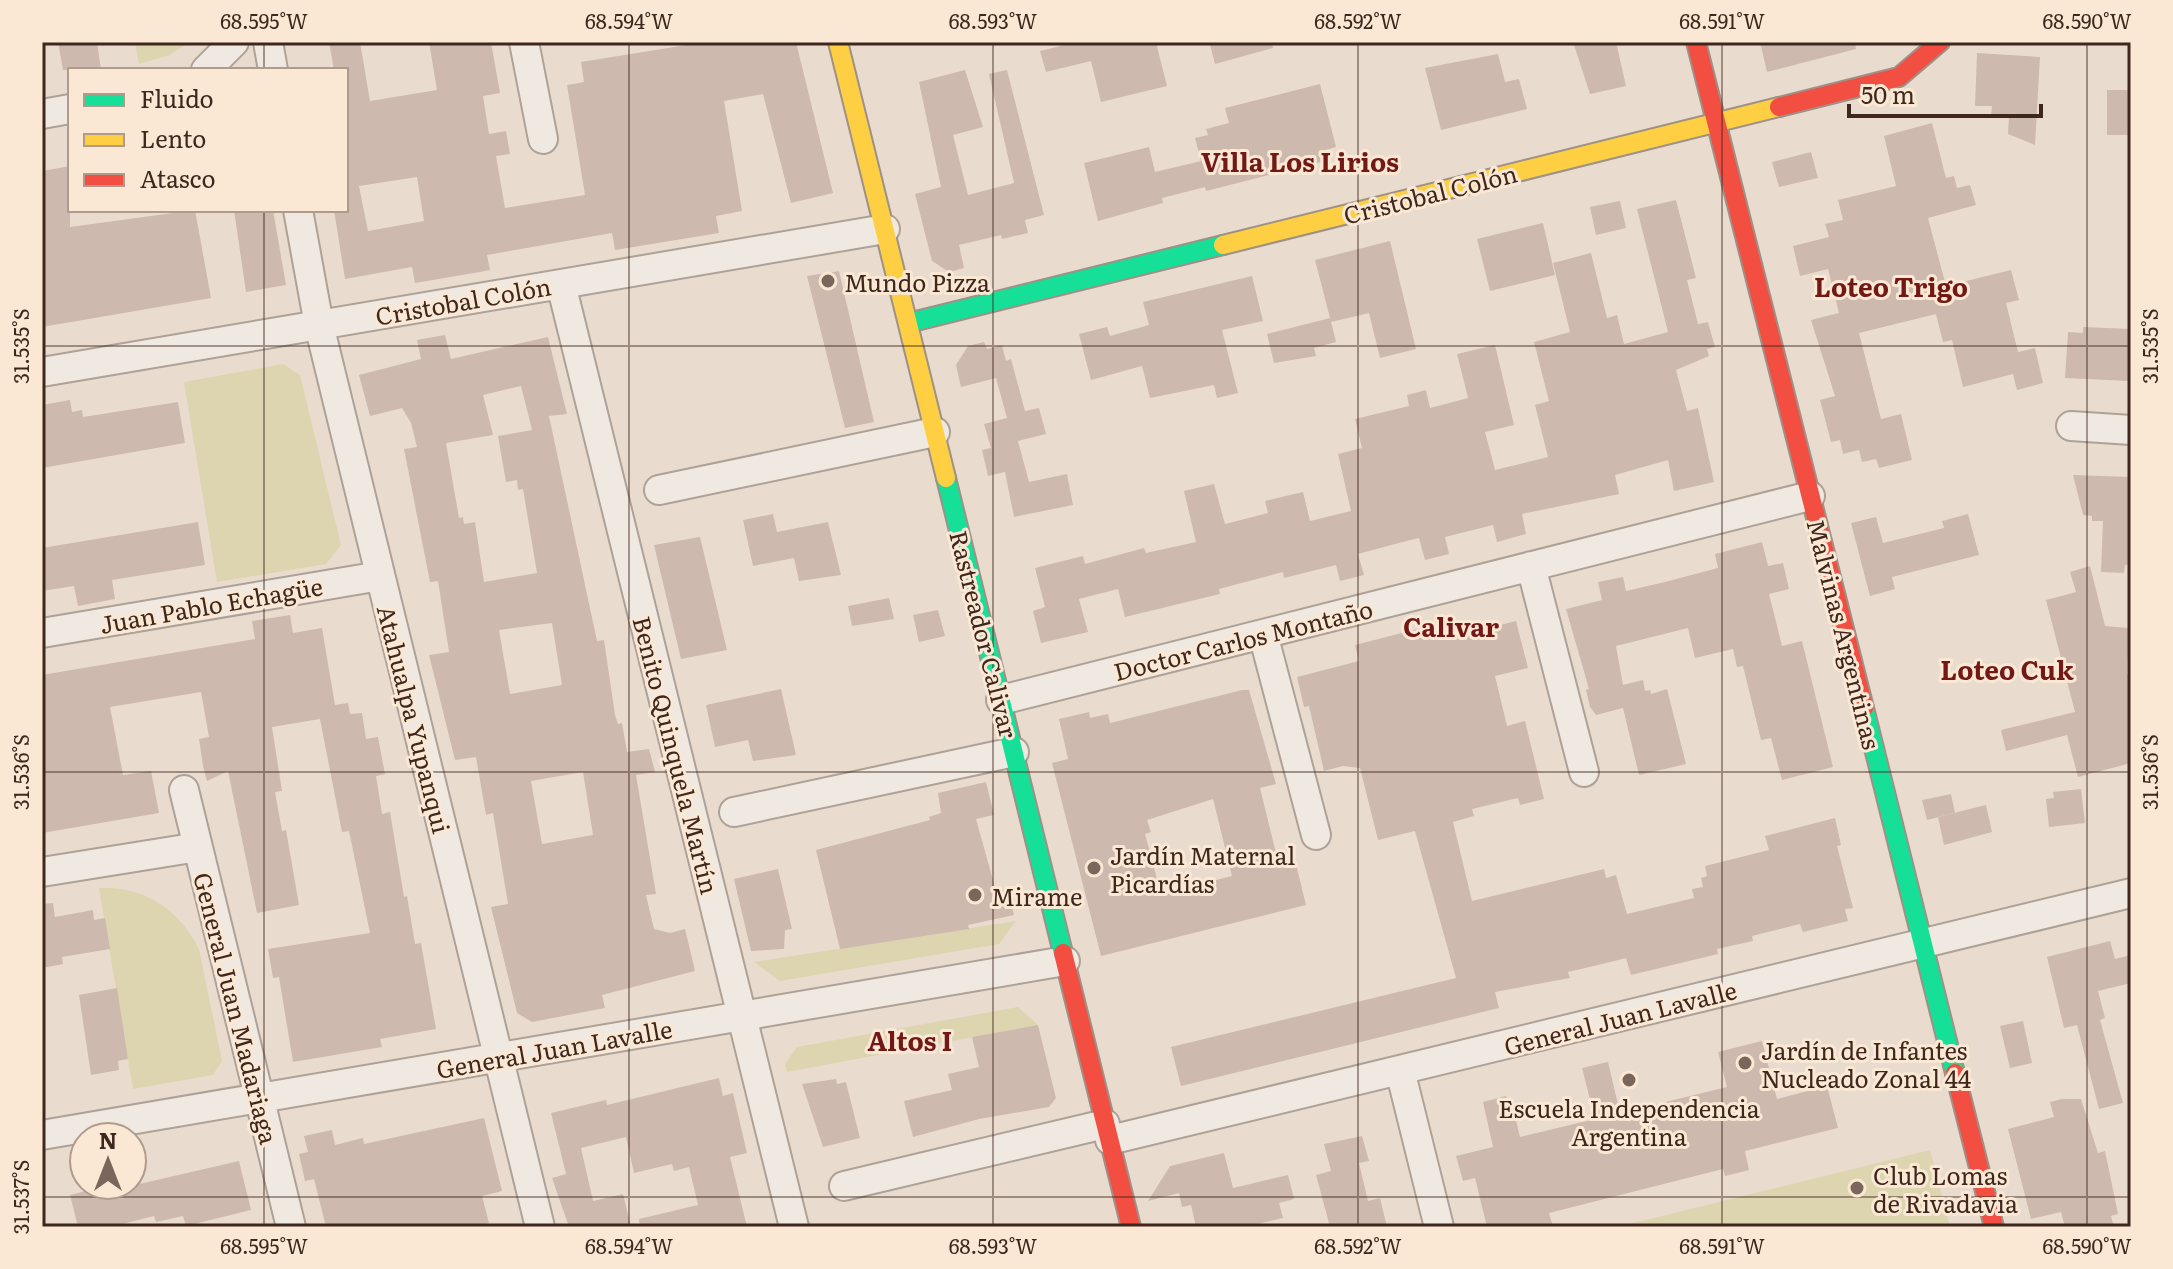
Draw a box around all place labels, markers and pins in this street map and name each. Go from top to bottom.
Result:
place label: Mundo Pizza [844,264,990,299]
marker: Mundo Pizza [819,272,837,290]
place label: Jardín Maternal Picardías [1110,837,1295,900]
marker: Jardín Maternal Picardías [1085,859,1103,877]
place label: Mirame [991,878,1082,913]
marker: Mirame [966,886,984,904]
place label: Jardín de Infantes Nucleado Zonal 44 [1761,1032,1971,1095]
marker: Jardín de Infantes Nucleado Zonal 44 [1736,1054,1754,1072]
marker: Escuela Independencia Argentina [1620,1071,1638,1089]
place label: Escuela Independencia Argentina [1498,1090,1760,1153]
place label: Club Lomas de Rivadavia [1873,1157,2018,1220]
marker: Club Lomas de Rivadavia [1848,1179,1866,1197]

